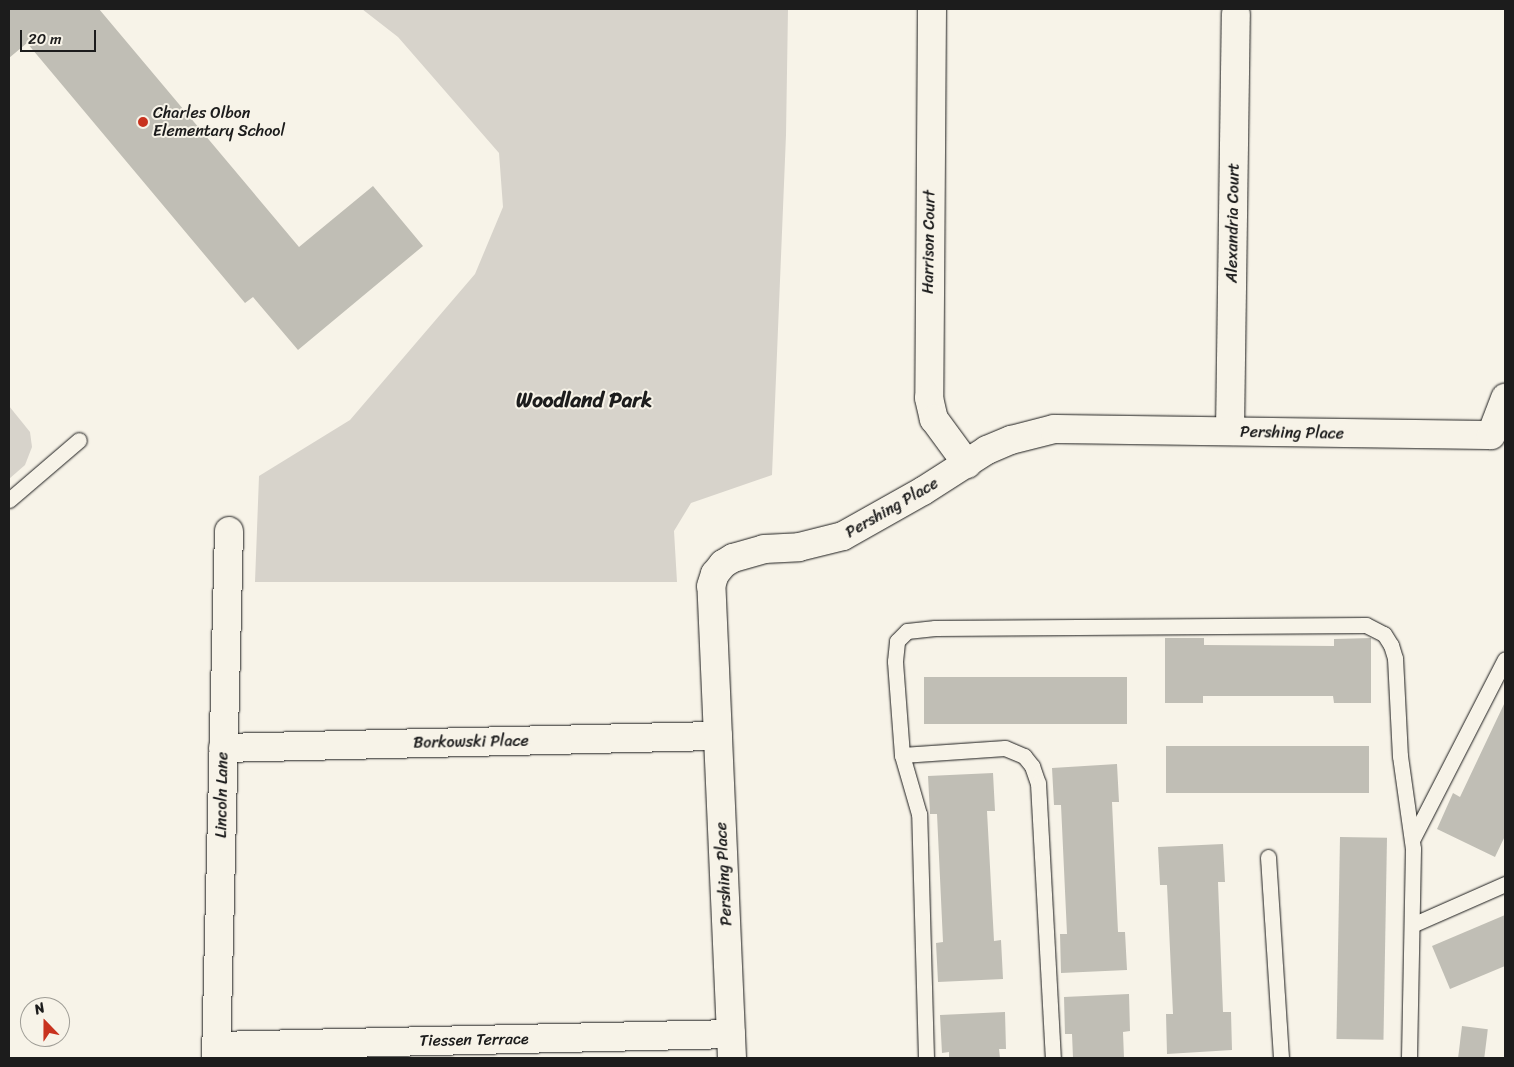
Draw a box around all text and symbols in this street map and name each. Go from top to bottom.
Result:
scale bar [22,20,99,52]
text: 20 m [28,26,62,52]
place label: Charles Olbon Elementary School [153,103,285,141]
marker: Charles Olbon Elementary School [137,116,149,128]
street label: Alexandria Court [1222,163,1244,283]
street label: Harrison Court [918,190,940,294]
district label: Woodland Park [516,387,652,413]
street label: Pershing Place [1240,422,1344,444]
street label: Pershing Place [842,474,942,542]
street label: Borkowski Place [413,731,529,753]
street label: Lincoln Lane [212,752,232,838]
street label: Pershing Place [712,822,736,926]
text: N [30,995,49,1022]
north arrow [20,997,70,1047]
street label: Tiessen Terrace [419,1029,529,1051]

